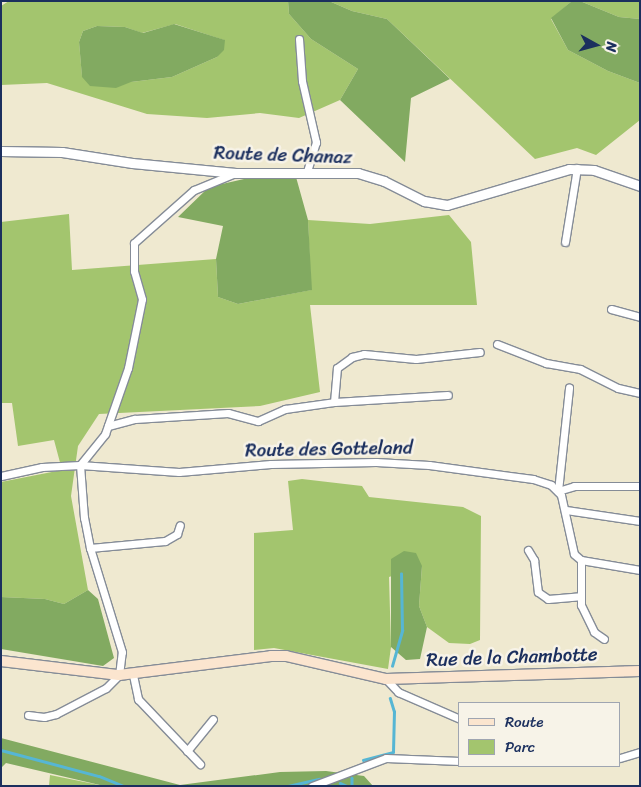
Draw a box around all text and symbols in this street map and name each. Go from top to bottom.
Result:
north arrow [571,20,621,70]
text: N [598,41,624,53]
street label: Route de Chanaz [213,141,353,169]
street label: Route des Gotteland [244,436,414,462]
street label: Rue de la Chambotte [426,643,598,671]
legend [458,702,621,767]
text: Route [505,709,544,735]
text: Parc [505,734,535,760]

